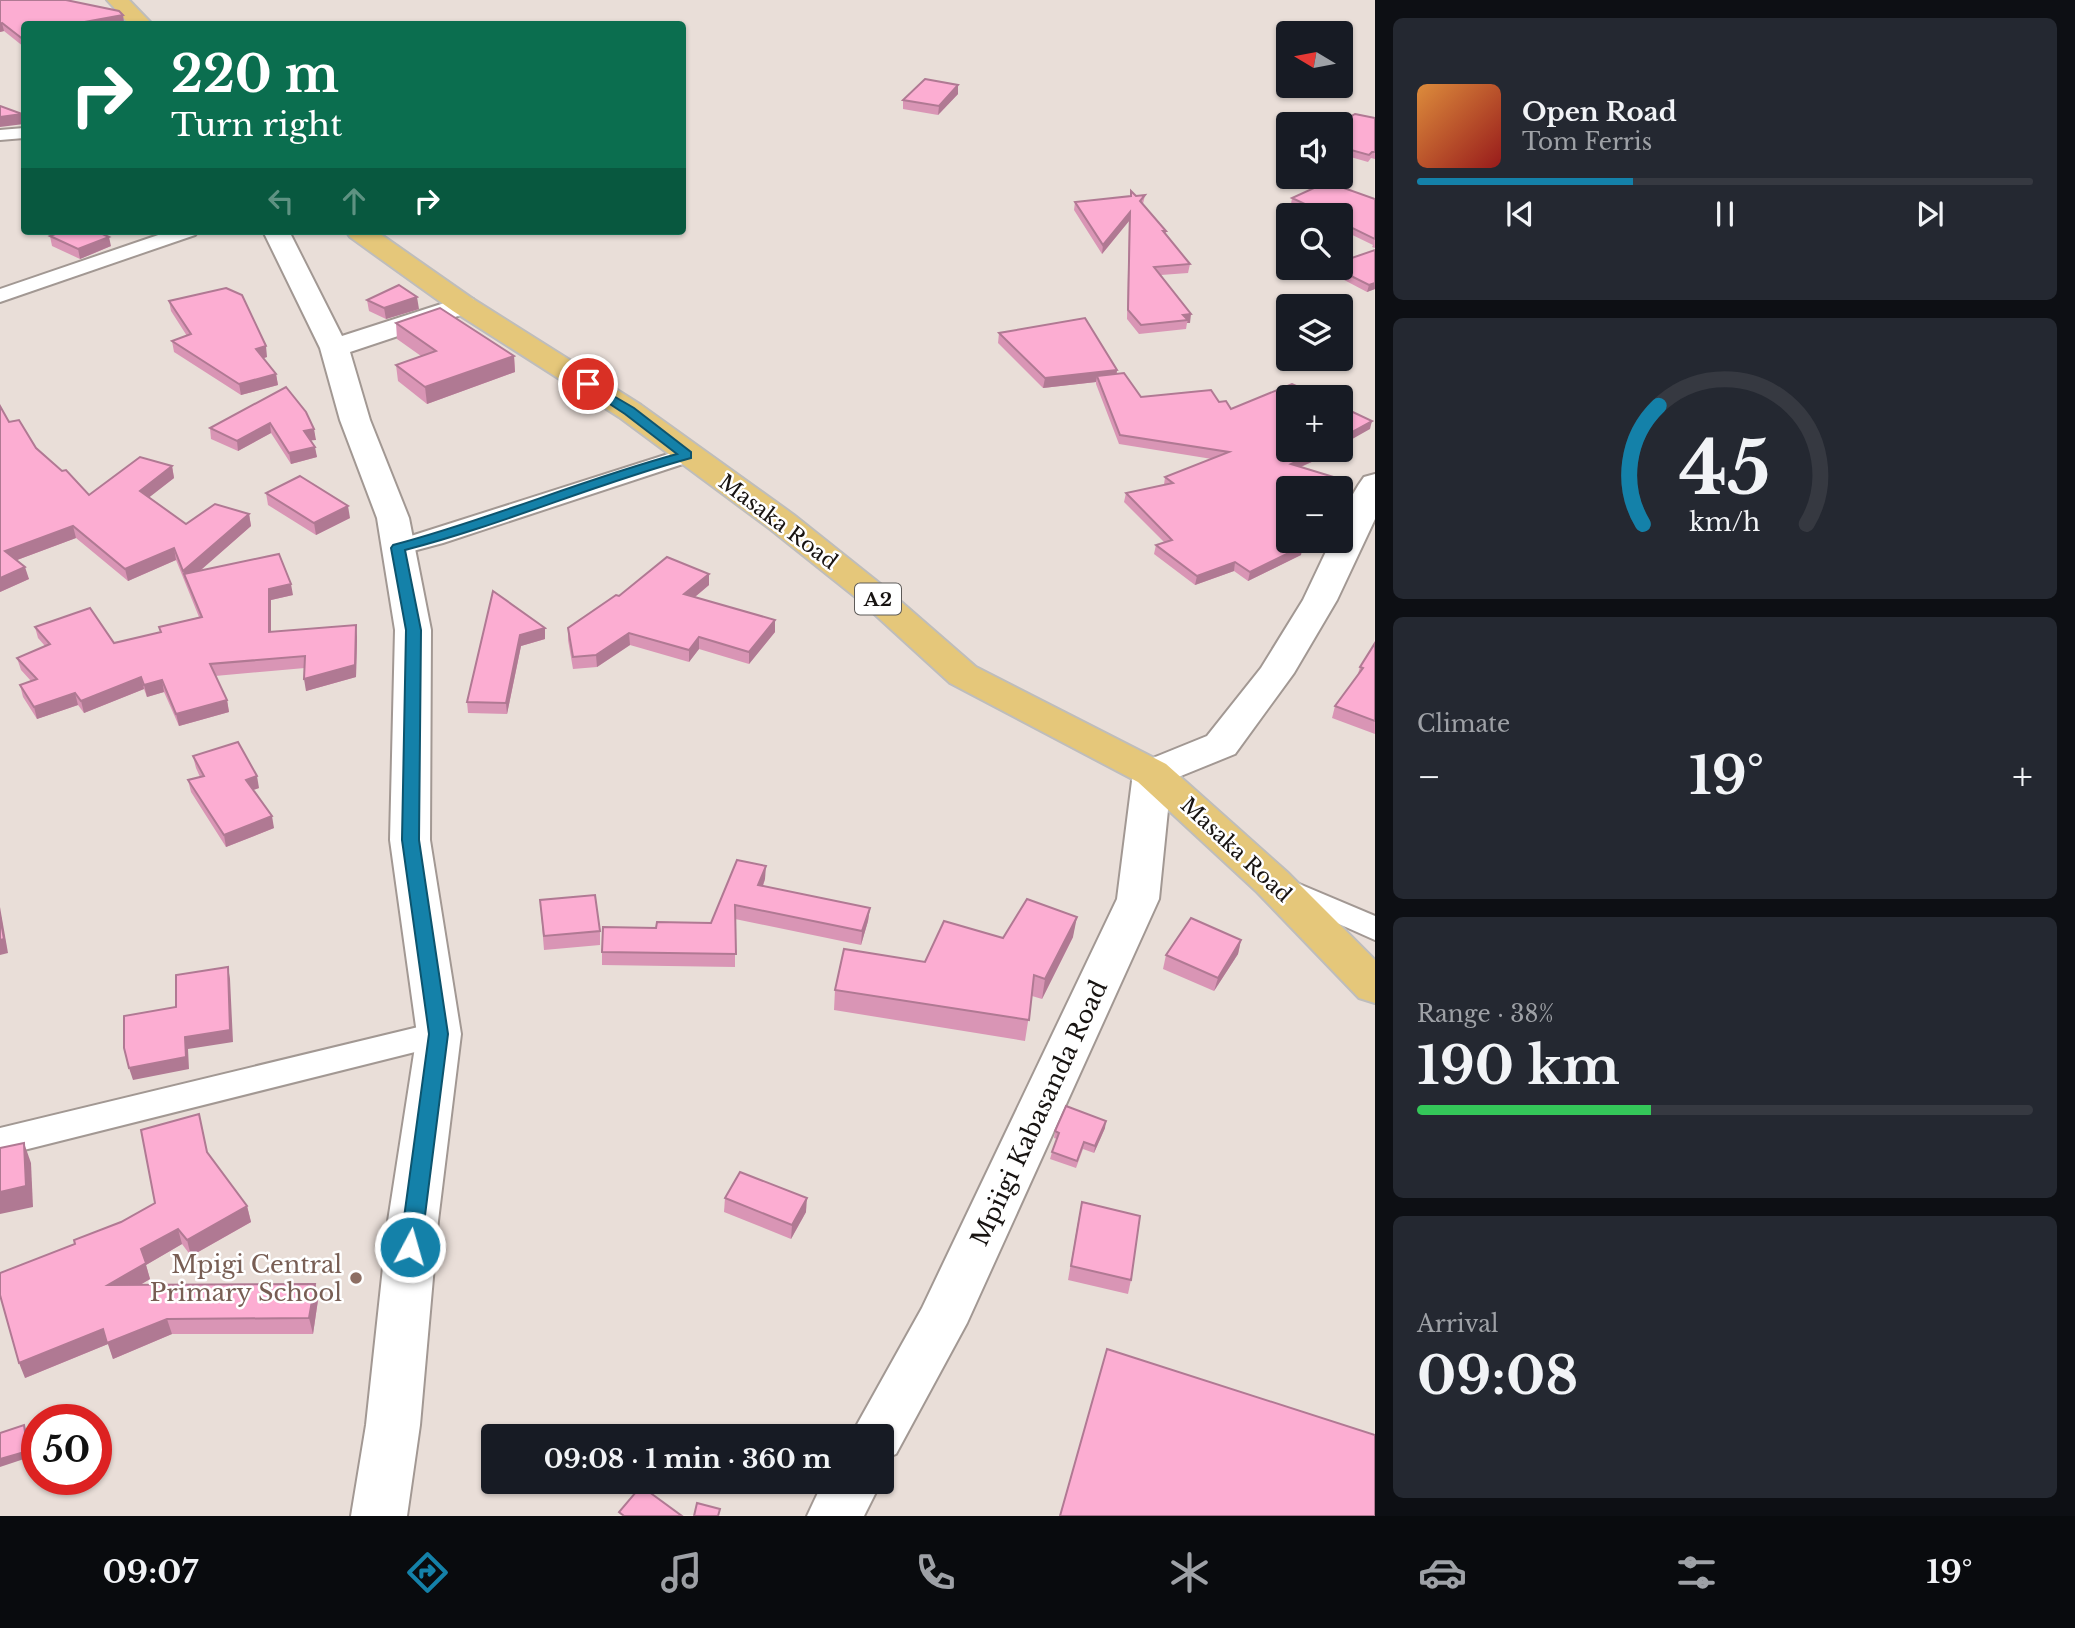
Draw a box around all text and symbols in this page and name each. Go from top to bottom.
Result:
north arrow [1276,21,1353,98]
map controls [1276,21,1353,553]
text: 220 m [171,44,339,105]
icon: right [56,49,147,140]
text: Open Road [1522,96,1677,128]
text: Turn right [171,105,342,145]
button: sound [1276,112,1353,189]
text: Tom Ferris [1522,128,1652,156]
icon: left [262,182,300,220]
icon: ahead [335,182,373,220]
icon: right [408,182,446,220]
icon: previous [1501,195,1539,233]
icon: pause [1706,195,1744,233]
icon: next [1911,195,1949,233]
button: search [1276,203,1353,280]
button: layers [1276,294,1353,371]
pin [558,354,618,414]
icon: arrive [569,365,607,403]
button: + [1276,385,1353,462]
text: 45 [1679,424,1771,515]
street label: Masaka Road [713,469,843,575]
button: − [1276,476,1353,553]
text: km/h [1690,507,1760,538]
road number: A2 [855,584,901,614]
text: Climate [1417,710,1510,738]
text: 19° [1689,744,1764,808]
text: − [1417,753,1441,800]
text: + [2012,753,2033,800]
street label: Masaka Road [1175,792,1297,908]
street label: Mpiigi Kabasanda Road [965,976,1113,1250]
text: Range · 38% [1417,1000,1554,1028]
text: 190 km [1417,1034,1620,1098]
position arrow [373,1210,447,1284]
place label: Mpigi Central Primary School [150,1250,342,1307]
marker: Mpigi Central Primary School [348,1270,364,1286]
text: Arrival [1417,1310,1498,1338]
text: 09:08 [1417,1344,1578,1408]
speed limit sign: 50 [21,1404,112,1495]
text: 09:08 · 1 min · 360 m [544,1443,831,1475]
icon: directions [403,1548,452,1597]
icon: music [657,1548,706,1597]
icon: phone [911,1548,960,1597]
icon: climate [1165,1548,1214,1597]
icon: car [1418,1548,1467,1597]
icon: filters [1672,1548,1721,1597]
text: 09:07 [102,1552,198,1592]
text: 19° [1926,1552,1973,1592]

